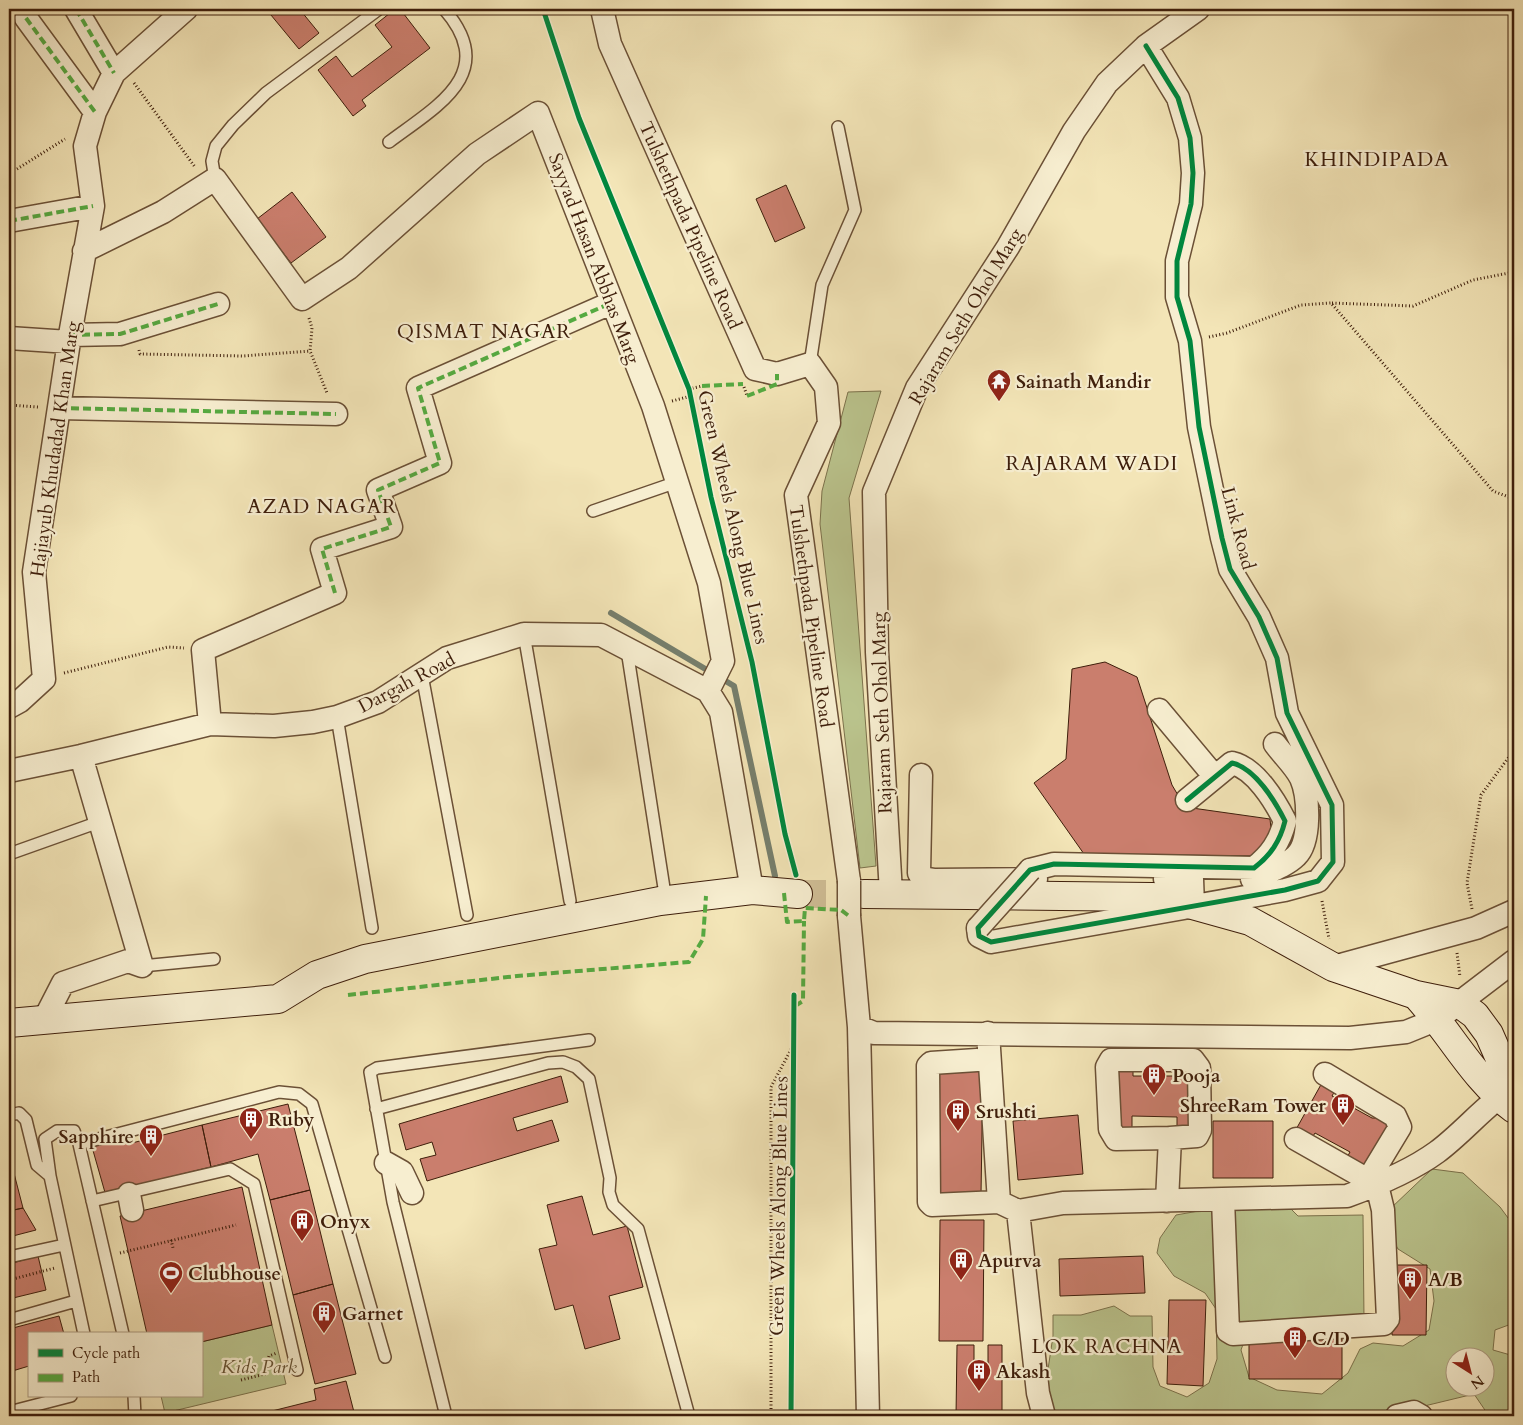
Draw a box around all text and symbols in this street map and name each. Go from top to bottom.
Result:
street label: Tulshethpada Pipeline Road [633,118,748,333]
district label: KHINDIPADA [1304,146,1450,173]
street label: Sayyad Hasan Abbhas Marg [542,149,646,368]
street label: Rajaram Seth Ohol Marg [903,223,1029,410]
district label: QISMAT NAGAR [397,318,571,345]
street label: Hajiayub Khudadad Khan Marg [24,319,86,579]
temple icon: Sainath Mandir [986,368,1012,402]
place label: Sainath Mandir [1016,369,1151,395]
street label: Green Wheels Along Blue Lines [691,388,775,647]
district label: RAJARAM WADI [1006,450,1178,477]
street label: Link Road [1215,484,1262,573]
district label: AZAD NAGAR [247,493,397,520]
street label: Tulshethpada Pipeline Road [783,503,840,729]
street label: Rajaram Seth Ohol Marg [865,611,899,814]
street label: Dargah Road [353,646,460,719]
building icon: Pooja [1141,1062,1167,1096]
place label: Pooja [1172,1063,1221,1089]
street label: Green Wheels Along Blue Lines [764,1076,794,1336]
building icon: ShreeRam Tower [1330,1092,1356,1126]
place label: ShreeRam Tower [1180,1093,1326,1119]
building icon: Srushti [945,1098,971,1132]
place label: Srushti [976,1099,1036,1125]
building icon: Ruby [238,1106,264,1140]
place label: Ruby [268,1107,314,1133]
building icon: Sapphire [138,1123,164,1157]
place label: Sapphire [58,1124,134,1150]
building icon: Onyx [289,1208,315,1242]
place label: Onyx [320,1209,371,1235]
building icon: Apurva [948,1247,974,1281]
place label: Apurva [978,1248,1042,1274]
sports icon: Clubhouse [158,1260,184,1294]
place label: Clubhouse [188,1261,281,1287]
building icon: A/B [1397,1266,1423,1300]
place label: A/B [1428,1267,1463,1293]
building icon: Garnet [311,1300,337,1334]
place label: Garnet [342,1301,403,1327]
building icon: C/D [1282,1325,1308,1359]
place label: C/D [1312,1326,1350,1352]
legend [28,1332,202,1398]
district label: LOK RACHNA [1031,1333,1183,1360]
text: Cycle path [72,1343,141,1363]
north arrow [1446,1348,1496,1398]
park label: Kids Park [221,1354,298,1380]
building icon: Akash [966,1358,992,1392]
place label: Akash [996,1359,1051,1385]
text: Path [72,1367,101,1387]
text: N [1467,1371,1488,1393]

